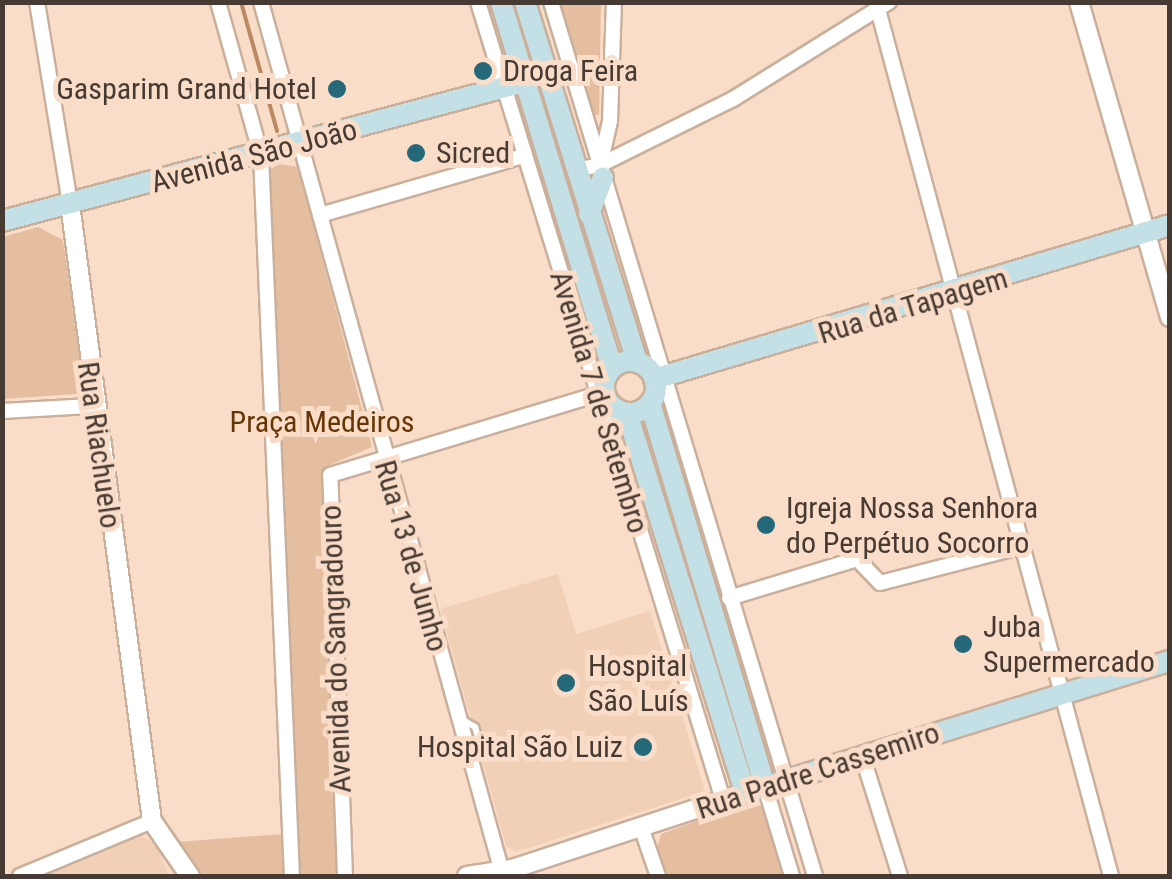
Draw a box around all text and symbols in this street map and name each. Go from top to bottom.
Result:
place label: Droga Feira [503,53,638,89]
marker: Droga Feira [472,60,494,82]
place label: Gasparim Grand Hotel [56,71,317,107]
marker: Gasparim Grand Hotel [326,78,348,100]
street label: Avenida São João [147,111,361,201]
place label: Sicred [436,135,510,171]
marker: Sicred [405,142,427,164]
street label: Rua da Tapagem [814,260,1012,352]
street label: Avenida 7 de Setembro [542,267,656,537]
street label: Rua Riachuelo [70,359,128,531]
park label: Praça Medeiros [230,404,414,440]
street label: Rua 13 de Junho [367,456,455,656]
place label: Igreja Nossa Senhora do Perpétuo Socorro [786,490,1038,560]
street label: Avenida do Sangradouro [313,504,359,794]
marker: Igreja Nossa Senhora do Perpétuo Socorro [755,514,777,536]
place label: Juba Supermercado [983,609,1155,680]
marker: Juba Supermercado [952,633,974,655]
place label: Hospital São Luís [588,648,689,718]
marker: Hospital São Luís [553,670,579,696]
street label: Rua Padre Cassemiro [692,715,944,827]
place label: Hospital São Luiz [417,729,623,765]
marker: Hospital São Luiz [632,736,654,758]

